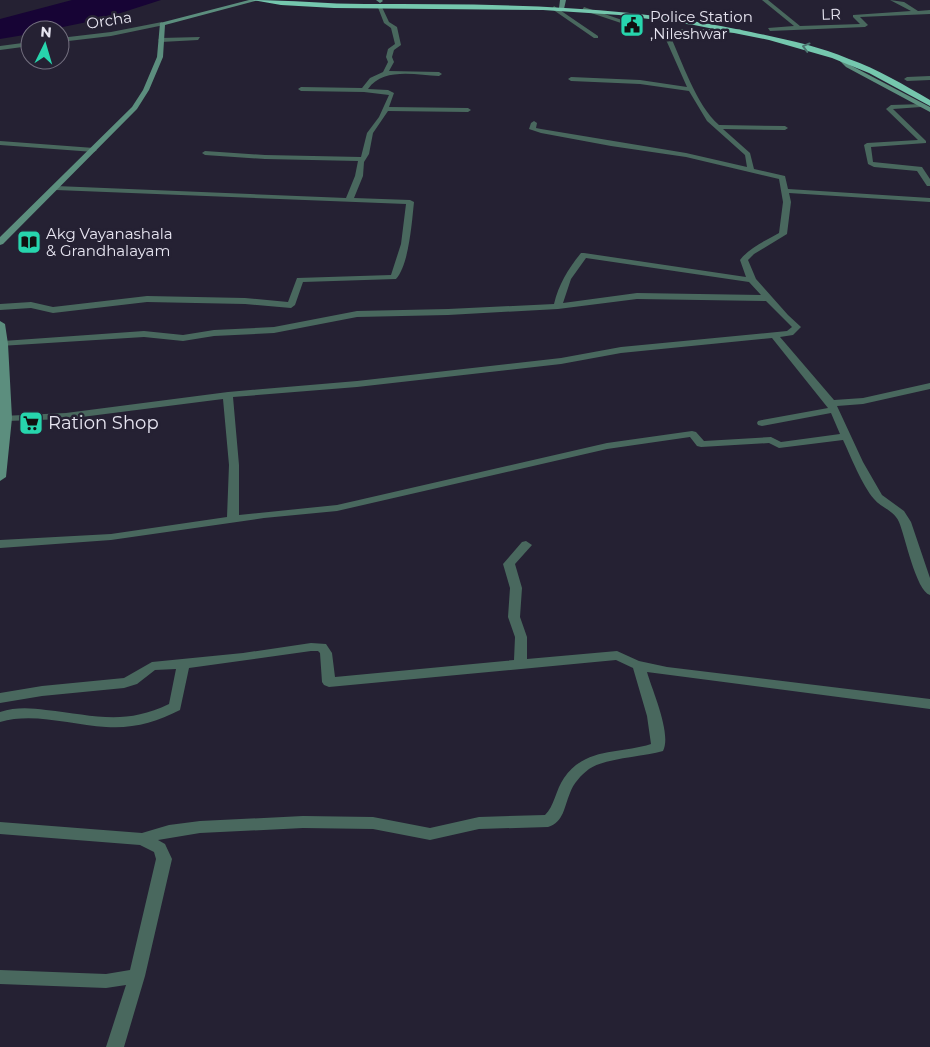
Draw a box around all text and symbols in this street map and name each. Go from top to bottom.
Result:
street label: LR [821,4,841,24]
street label: Orcha [85,7,133,33]
place label: Police Station ,Nileshwar [650,7,753,43]
public building icon: Police Station ,Nileshwar [619,12,645,38]
north arrow [20,20,70,70]
text: N [40,23,53,42]
one-way arrow [802,43,811,53]
place label: Akg Vayanashala & Grandhalayam [46,224,173,260]
library icon: Akg Vayanashala & Grandhalayam [16,229,42,255]
supermarket icon: Ration Shop [18,410,44,436]
place label: Ration Shop [48,412,159,434]

